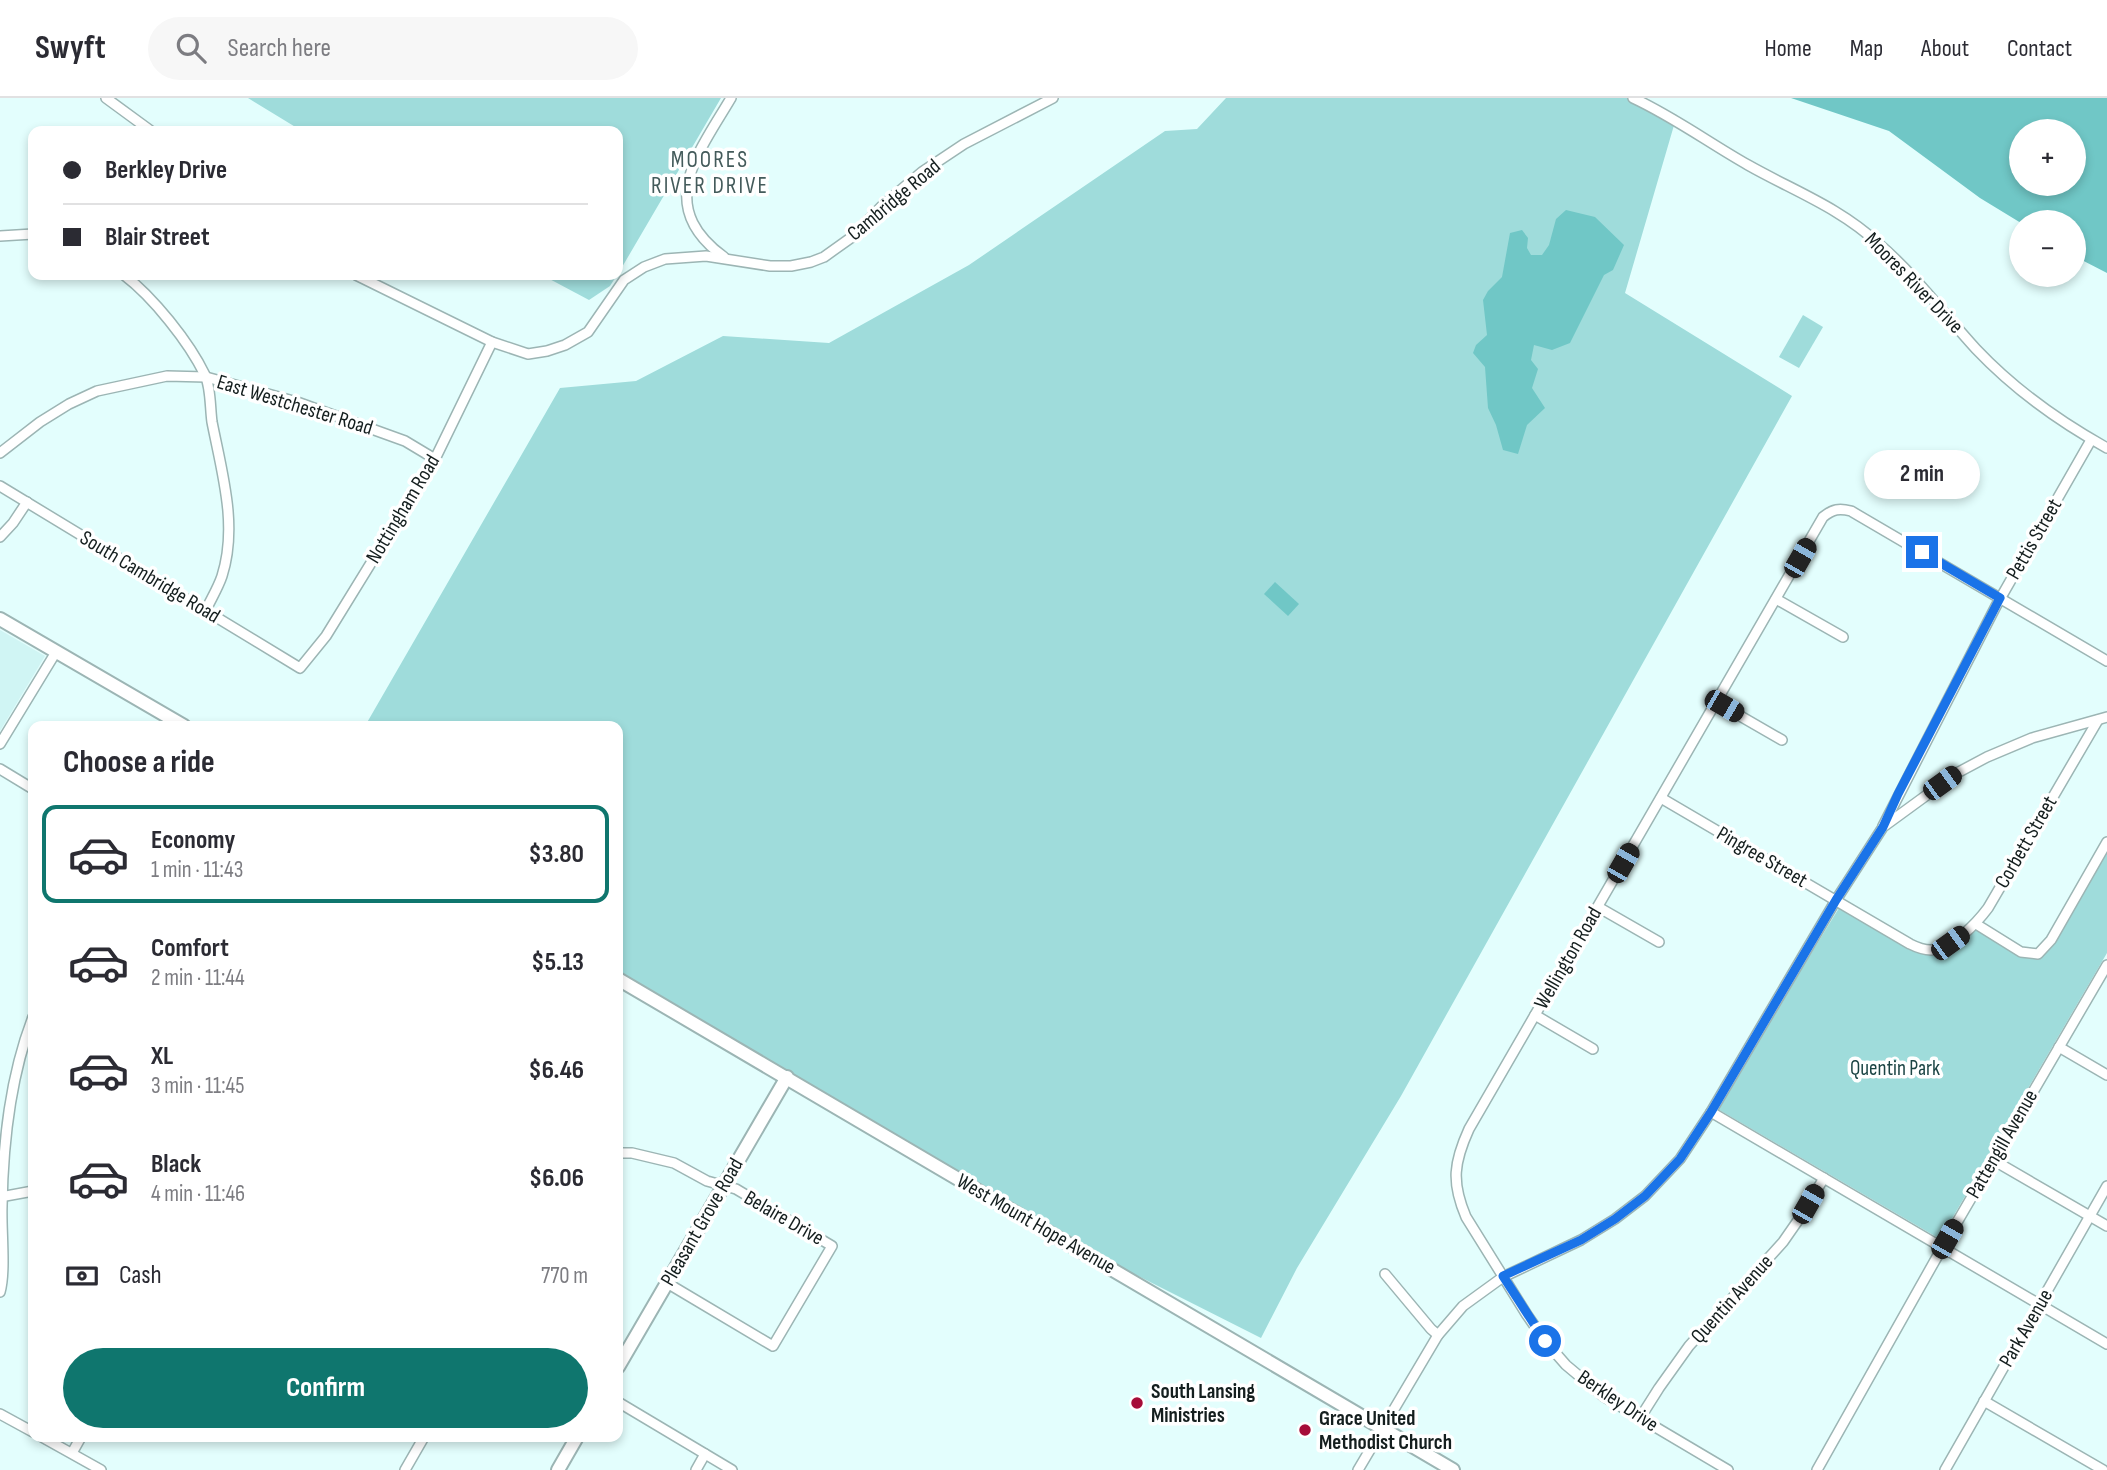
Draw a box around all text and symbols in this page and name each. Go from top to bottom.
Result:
search box [148,17,638,80]
text: Swyft [35,28,106,68]
icon: search [172,29,210,67]
text: Search here [228,33,331,64]
text: Home [1764,34,1812,63]
text: Map [1850,34,1883,63]
text: About [1921,34,1969,63]
text: Contact [2007,34,2072,63]
map controls [2009,119,2086,287]
button: + [2009,119,2086,196]
district label: MOORES RIVER DRIVE [651,146,769,200]
street label: Cambridge Road [842,154,946,246]
text: Berkley Drive [105,155,227,186]
button: − [2009,210,2086,287]
text: Blair Street [105,222,209,253]
street label: Moores River Drive [1860,227,1968,339]
street label: East Westchester Road [214,369,376,441]
street label: Nottingham Road [361,450,445,568]
callout: 2 min [1864,450,1980,500]
text: 2 min [1900,460,1944,488]
street label: Pettis Street [2001,494,2067,584]
street label: South Cambridge Road [75,525,225,629]
car [1781,535,1820,581]
route end [1906,536,1938,568]
car [1701,686,1748,726]
text: Choose a ride [63,743,215,782]
car [1919,762,1966,804]
street label: Corbett Street [1990,791,2062,893]
street label: Pingree Street [1712,821,1812,893]
icon: car [67,823,130,886]
text: Economy [151,825,235,856]
text: $3.80 [529,839,584,870]
car [1604,840,1643,886]
text: 1 min · 11:43 [151,856,243,884]
street label: Wellington Road [1529,903,1607,1013]
car [1927,922,1974,964]
icon: car [67,931,130,994]
text: Comfort [151,933,229,964]
text: $5.13 [531,947,584,978]
text: 2 min · 11:44 [151,964,245,992]
icon: car [67,1039,130,1102]
text: XL [151,1041,173,1072]
text: $6.46 [528,1055,584,1086]
park label: Quentin Park [1850,1056,1940,1081]
text: 3 min · 11:45 [151,1072,244,1100]
street label: Pattengill Avenue [1961,1085,2043,1203]
icon: car [67,1147,130,1210]
text: Black [151,1149,201,1180]
street label: Pleasant Grove Road [655,1154,749,1290]
text: $6.06 [529,1163,584,1194]
street label: West Mount Hope Avenue [952,1168,1120,1280]
text: 4 min · 11:46 [151,1180,245,1208]
car [1789,1181,1828,1227]
street label: Belaire Drive [740,1185,828,1251]
car [1928,1216,1967,1262]
street label: Quentin Avenue [1686,1250,1778,1348]
icon: cash [63,1257,101,1295]
text: Cash [119,1260,162,1291]
text: 770 m [541,1262,588,1290]
street label: Park Avenue [1994,1285,2058,1371]
route start [1529,1325,1561,1357]
button: Confirm [63,1348,588,1428]
street label: Berkley Drive [1573,1365,1663,1437]
place label: South Lansing Ministries [1151,1379,1255,1428]
marker: South Lansing Ministries [1129,1395,1145,1411]
place label: Grace United Methodist Church [1319,1406,1452,1455]
marker: Grace United Methodist Church [1297,1422,1313,1438]

